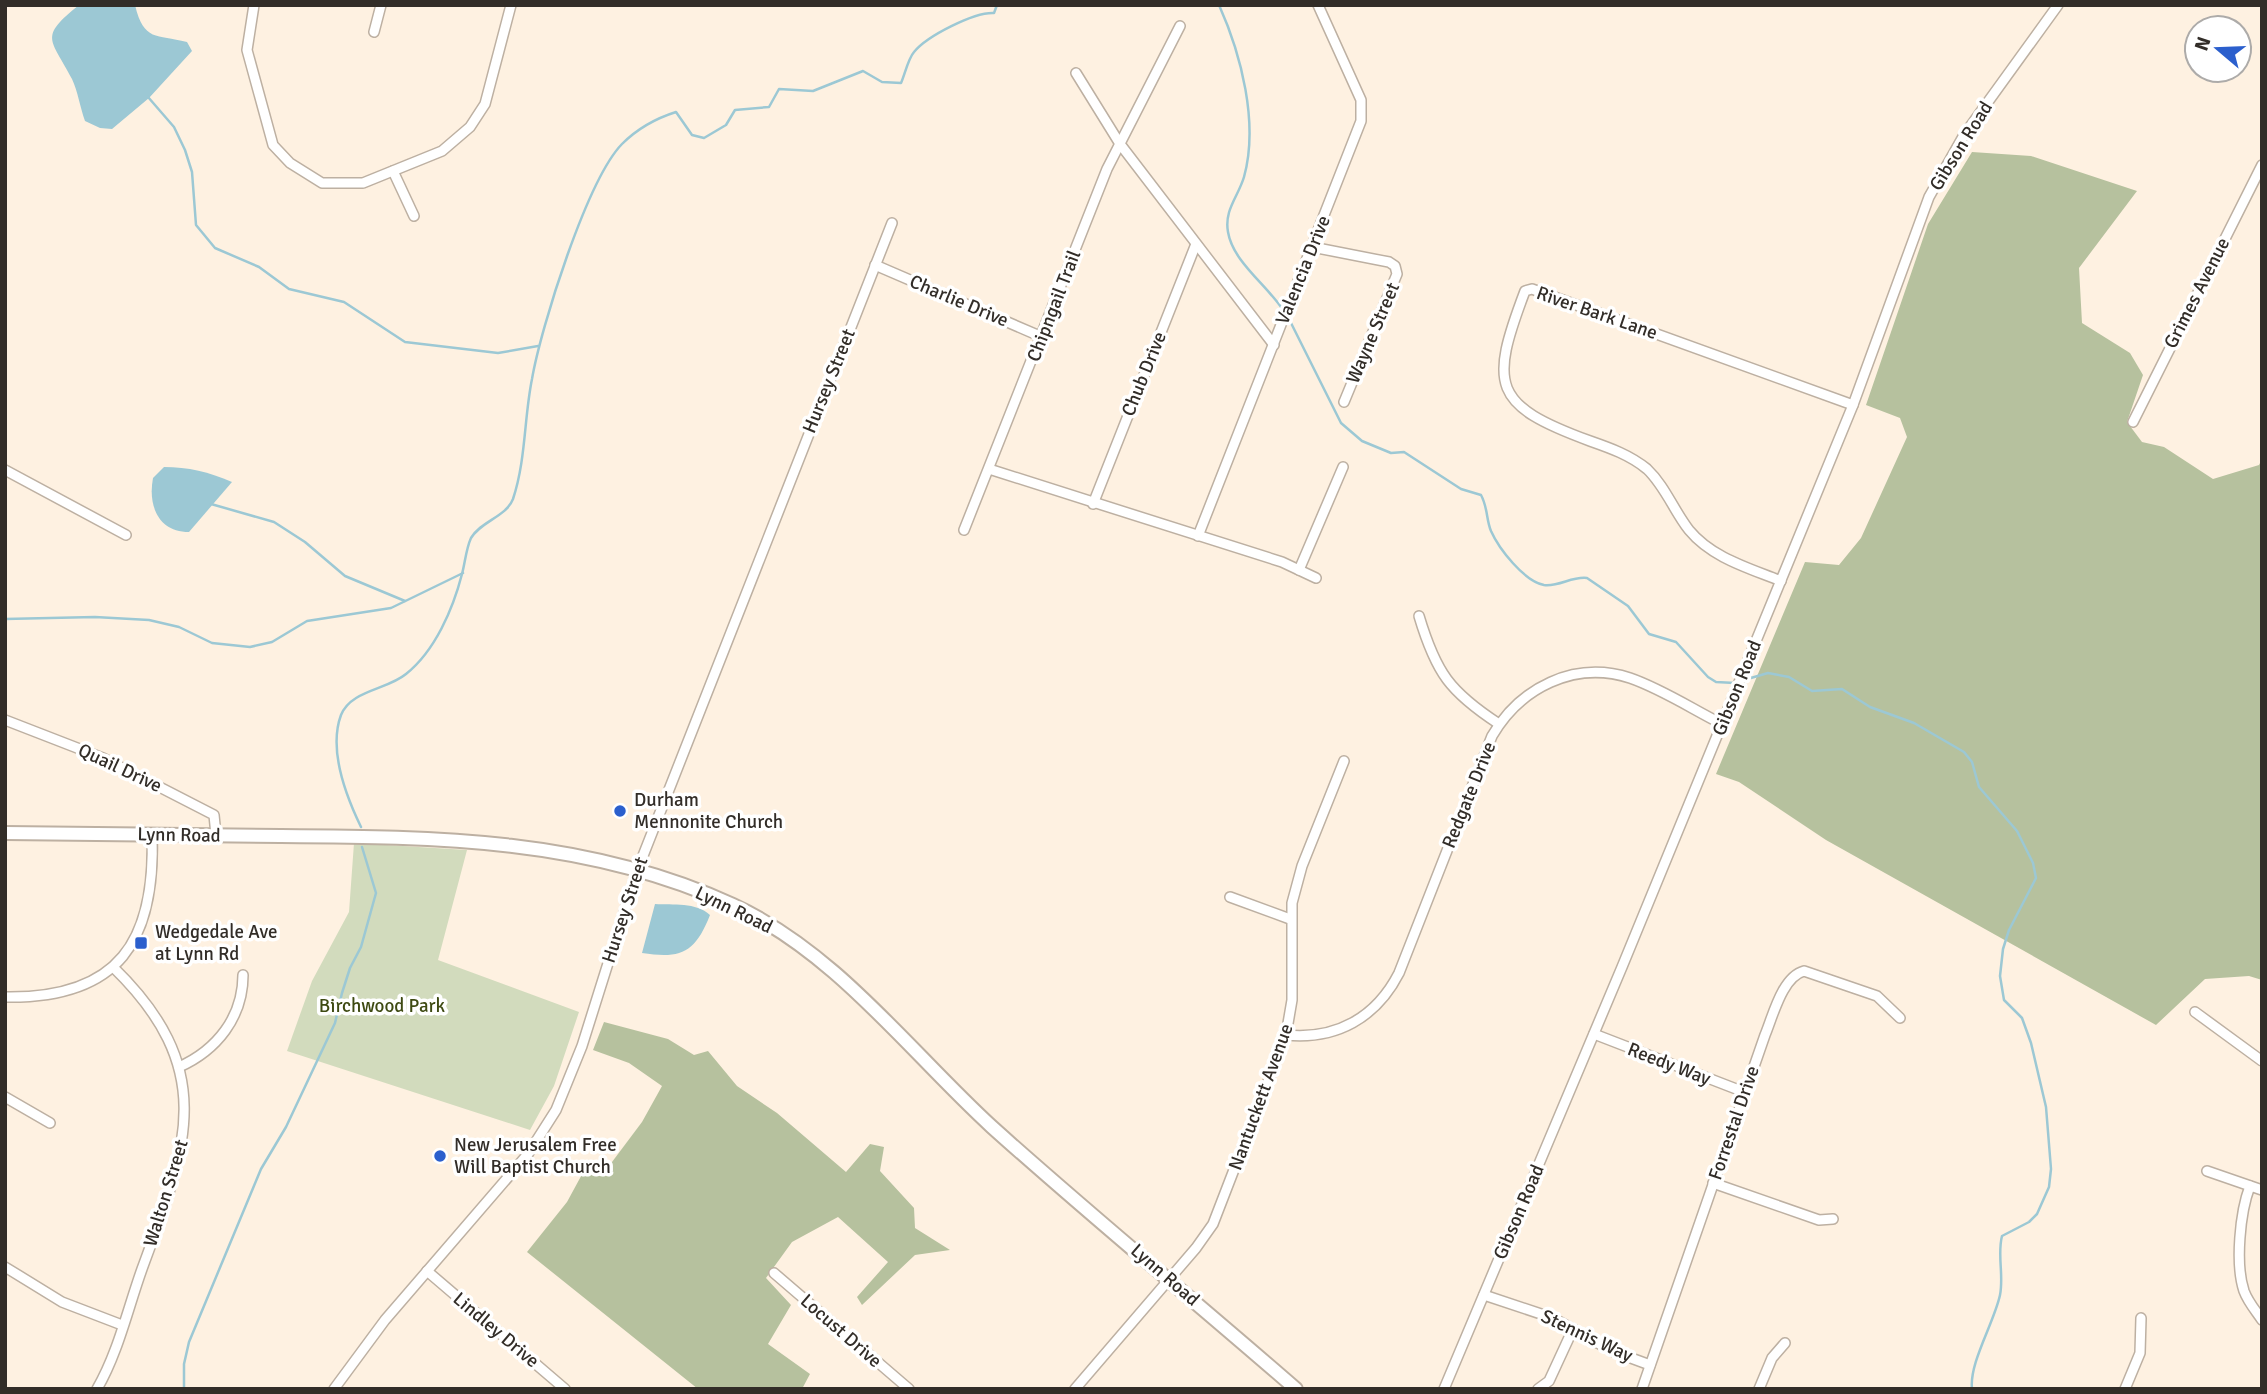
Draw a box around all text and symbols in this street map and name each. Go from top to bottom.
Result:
north arrow [2183,14,2253,84]
text: N [2189,34,2216,54]
street label: Gibson Road [1924,97,1998,195]
street label: Valencia Drive [1270,212,1336,328]
street label: Grimes Avenue [2159,234,2235,352]
street label: Chipngail Trail [1022,247,1086,365]
street label: Charlie Drive [906,269,1012,333]
street label: Wayne Street [1341,279,1405,387]
street label: River Bark Lane [1533,281,1661,345]
street label: Hursey Street [797,325,861,437]
street label: Chub Drive [1116,328,1172,420]
street label: Gibson Road [1707,637,1767,739]
street label: Quail Drive [74,738,166,798]
street label: Redgate Drive [1437,738,1501,852]
place label: Durham Mennonite Church [634,788,783,834]
marker: Durham Mennonite Church [612,803,628,819]
street label: Lynn Road [137,822,221,848]
street label: Hursey Street [597,853,654,966]
street label: Lynn Road [691,881,777,939]
place label: Wedgedale Ave at Lynn Rd [155,920,278,966]
marker: Wedgedale Ave at Lynn Rd [133,935,149,951]
park label: Birchwood Park [319,994,446,1018]
street label: Nantuckett Avenue [1223,1020,1299,1174]
street label: Reedy Way [1624,1037,1714,1091]
street label: Forrestal Drive [1703,1063,1765,1183]
place label: New Jerusalem Free Will Baptist Church [454,1133,617,1179]
street label: Walton Street [138,1136,194,1249]
marker: New Jerusalem Free Will Baptist Church [432,1148,448,1164]
street label: Gibson Road [1488,1161,1550,1263]
street label: Lynn Road [1126,1239,1204,1311]
street label: Lindley Drive [448,1287,544,1373]
street label: Locust Drive [795,1289,887,1373]
street label: Stennis Way [1537,1304,1637,1368]

